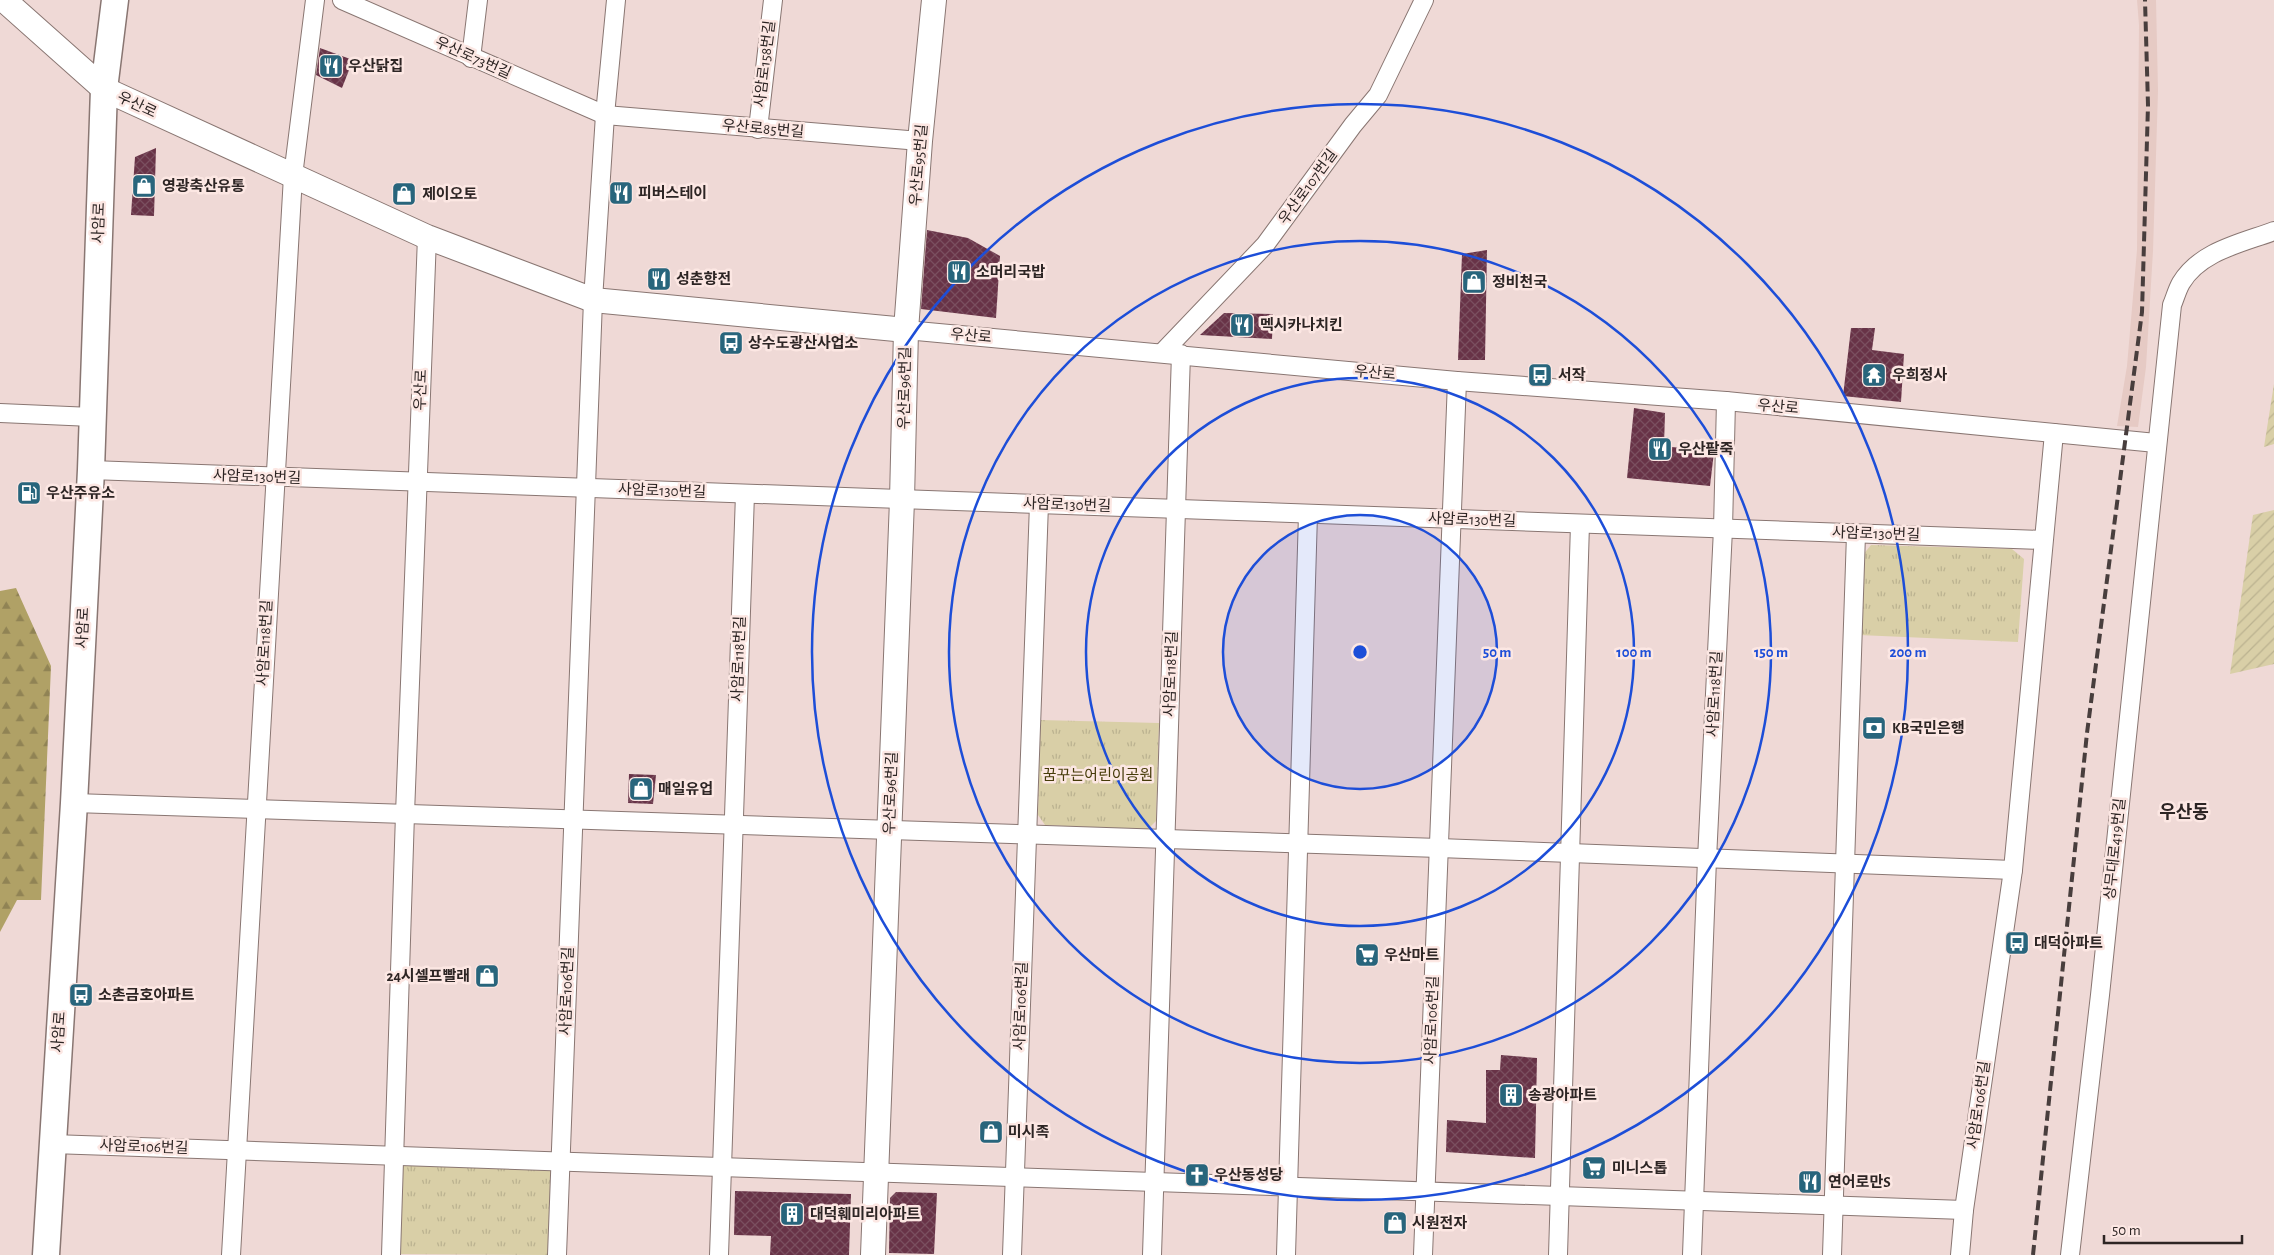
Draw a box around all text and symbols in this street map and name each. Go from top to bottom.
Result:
street label: 사암로158번길 [751,20,778,108]
street label: 우산로73번길 [433,34,514,81]
restaurant icon: 우산닭집 [318,53,344,79]
place label: 우산닭집 [348,58,403,74]
street label: 우산로 [115,89,159,121]
street label: 우산로85번길 [721,117,805,140]
street label: 우산로95번길 [907,123,930,207]
street label: 우산로107번길 [1275,146,1340,227]
shop icon: 영광축산유통 [131,173,157,199]
place label: 영광축산유통 [162,178,245,194]
restaurant icon: 피버스테이 [608,180,634,206]
shop icon: 제이오토 [391,181,417,207]
place label: 피버스테이 [638,185,707,201]
place label: 제이오토 [422,186,477,202]
street label: 사암로 [90,202,107,244]
restaurant icon: 소머리국밥 [946,259,972,285]
place label: 소머리국밥 [976,264,1045,280]
restaurant icon: 성춘향전 [646,266,672,292]
shop icon: 정비천국 [1461,269,1487,295]
place label: 성춘향전 [676,270,731,287]
place label: 정비천국 [1492,273,1547,290]
restaurant icon: 멕시카나치킨 [1229,312,1255,338]
place label: 멕시카나치킨 [1260,317,1343,333]
street label: 우산로 [950,326,992,345]
bus stop icon: 상수도광산사업소 [718,330,744,356]
place label: 상수도광산사업소 [748,335,859,351]
street label: 우산로96번길 [896,346,913,430]
bus stop icon: 서작 [1527,362,1553,388]
temple icon: 우희정사 [1861,362,1887,388]
street label: 우산로 [1354,363,1396,382]
place label: 서작 [1558,367,1586,383]
place label: 우희정사 [1892,367,1947,383]
street label: 우산로 [412,369,429,411]
street label: 우산로 [1757,397,1799,416]
restaurant icon: 우산팥죽 [1647,436,1673,462]
place label: 우산팥죽 [1678,441,1733,457]
street label: 사암로130번길 [213,467,301,486]
fuel station icon: 우산주유소 [16,480,42,506]
street label: 사암로130번길 [618,481,706,500]
place label: 우산주유소 [46,485,115,501]
street label: 사암로130번길 [1023,495,1111,514]
street label: 사암로130번길 [1428,510,1516,529]
street label: 사암로130번길 [1832,524,1920,543]
street label: 사암로118번길 [254,599,275,687]
street label: 사암로 [73,607,92,649]
street label: 사암로118번길 [729,616,748,702]
street label: 사암로118번길 [1161,631,1180,717]
centre of rings [1351,643,1369,661]
text: 50 m [1483,645,1511,660]
text: 100 m [1616,645,1652,660]
text: 150 m [1754,645,1788,660]
text: 200 m [1889,645,1927,660]
street label: 사암로118번길 [1704,650,1725,738]
bank icon: KB국민은행 [1861,715,1887,741]
place label: KB국민은행 [1892,720,1965,736]
street label: 우산로96번길 [881,751,900,835]
park label: 꿈꾸는어린이공원 [1043,767,1153,783]
shop icon: 매일유업 [628,776,654,802]
place label: 매일유업 [658,781,713,797]
street label: 상무대로419번길 [2101,797,2128,901]
district label: 우산동 [2159,803,2209,822]
bus stop icon: 대덕아파트 [2004,930,2030,956]
place label: 대덕아파트 [2034,935,2103,951]
supermarket icon: 우산마트 [1354,942,1380,968]
street label: 사암로106번길 [557,946,576,1036]
place label: 우산마트 [1384,947,1439,963]
street label: 사암로106번길 [1011,961,1030,1051]
shop icon: 24시셀프빨래 [474,963,500,989]
place label: 24시셀프빨래 [386,968,470,984]
street label: 사암로106번길 [1422,975,1441,1065]
bus stop icon: 소촌금호아파트 [68,982,94,1008]
place label: 소촌금호아파트 [98,987,195,1003]
street label: 사암로 [49,1011,68,1053]
street label: 사암로106번길 [1964,1060,1993,1150]
building icon: 송광아파트 [1498,1082,1524,1108]
place label: 송광아파트 [1528,1087,1597,1103]
shop icon: 미시족 [978,1119,1004,1145]
place label: 미시족 [1008,1124,1050,1140]
street label: 사암로106번길 [99,1137,189,1156]
supermarket icon: 미니스톱 [1581,1155,1607,1181]
place label: 미니스톱 [1612,1160,1667,1176]
church icon: 우산동성당 [1184,1162,1210,1188]
place label: 우산동성당 [1214,1167,1283,1183]
restaurant icon: 연어로만S [1797,1169,1823,1195]
place label: 연어로만S [1828,1174,1891,1190]
building icon: 대덕훼미리아파트 [779,1201,805,1227]
place label: 대덕훼미리아파트 [810,1206,921,1222]
shop icon: 시원전자 [1382,1210,1408,1236]
scale bar [2104,1212,2242,1244]
place label: 시원전자 [1412,1215,1467,1231]
text: 50 m [2112,1223,2141,1238]

